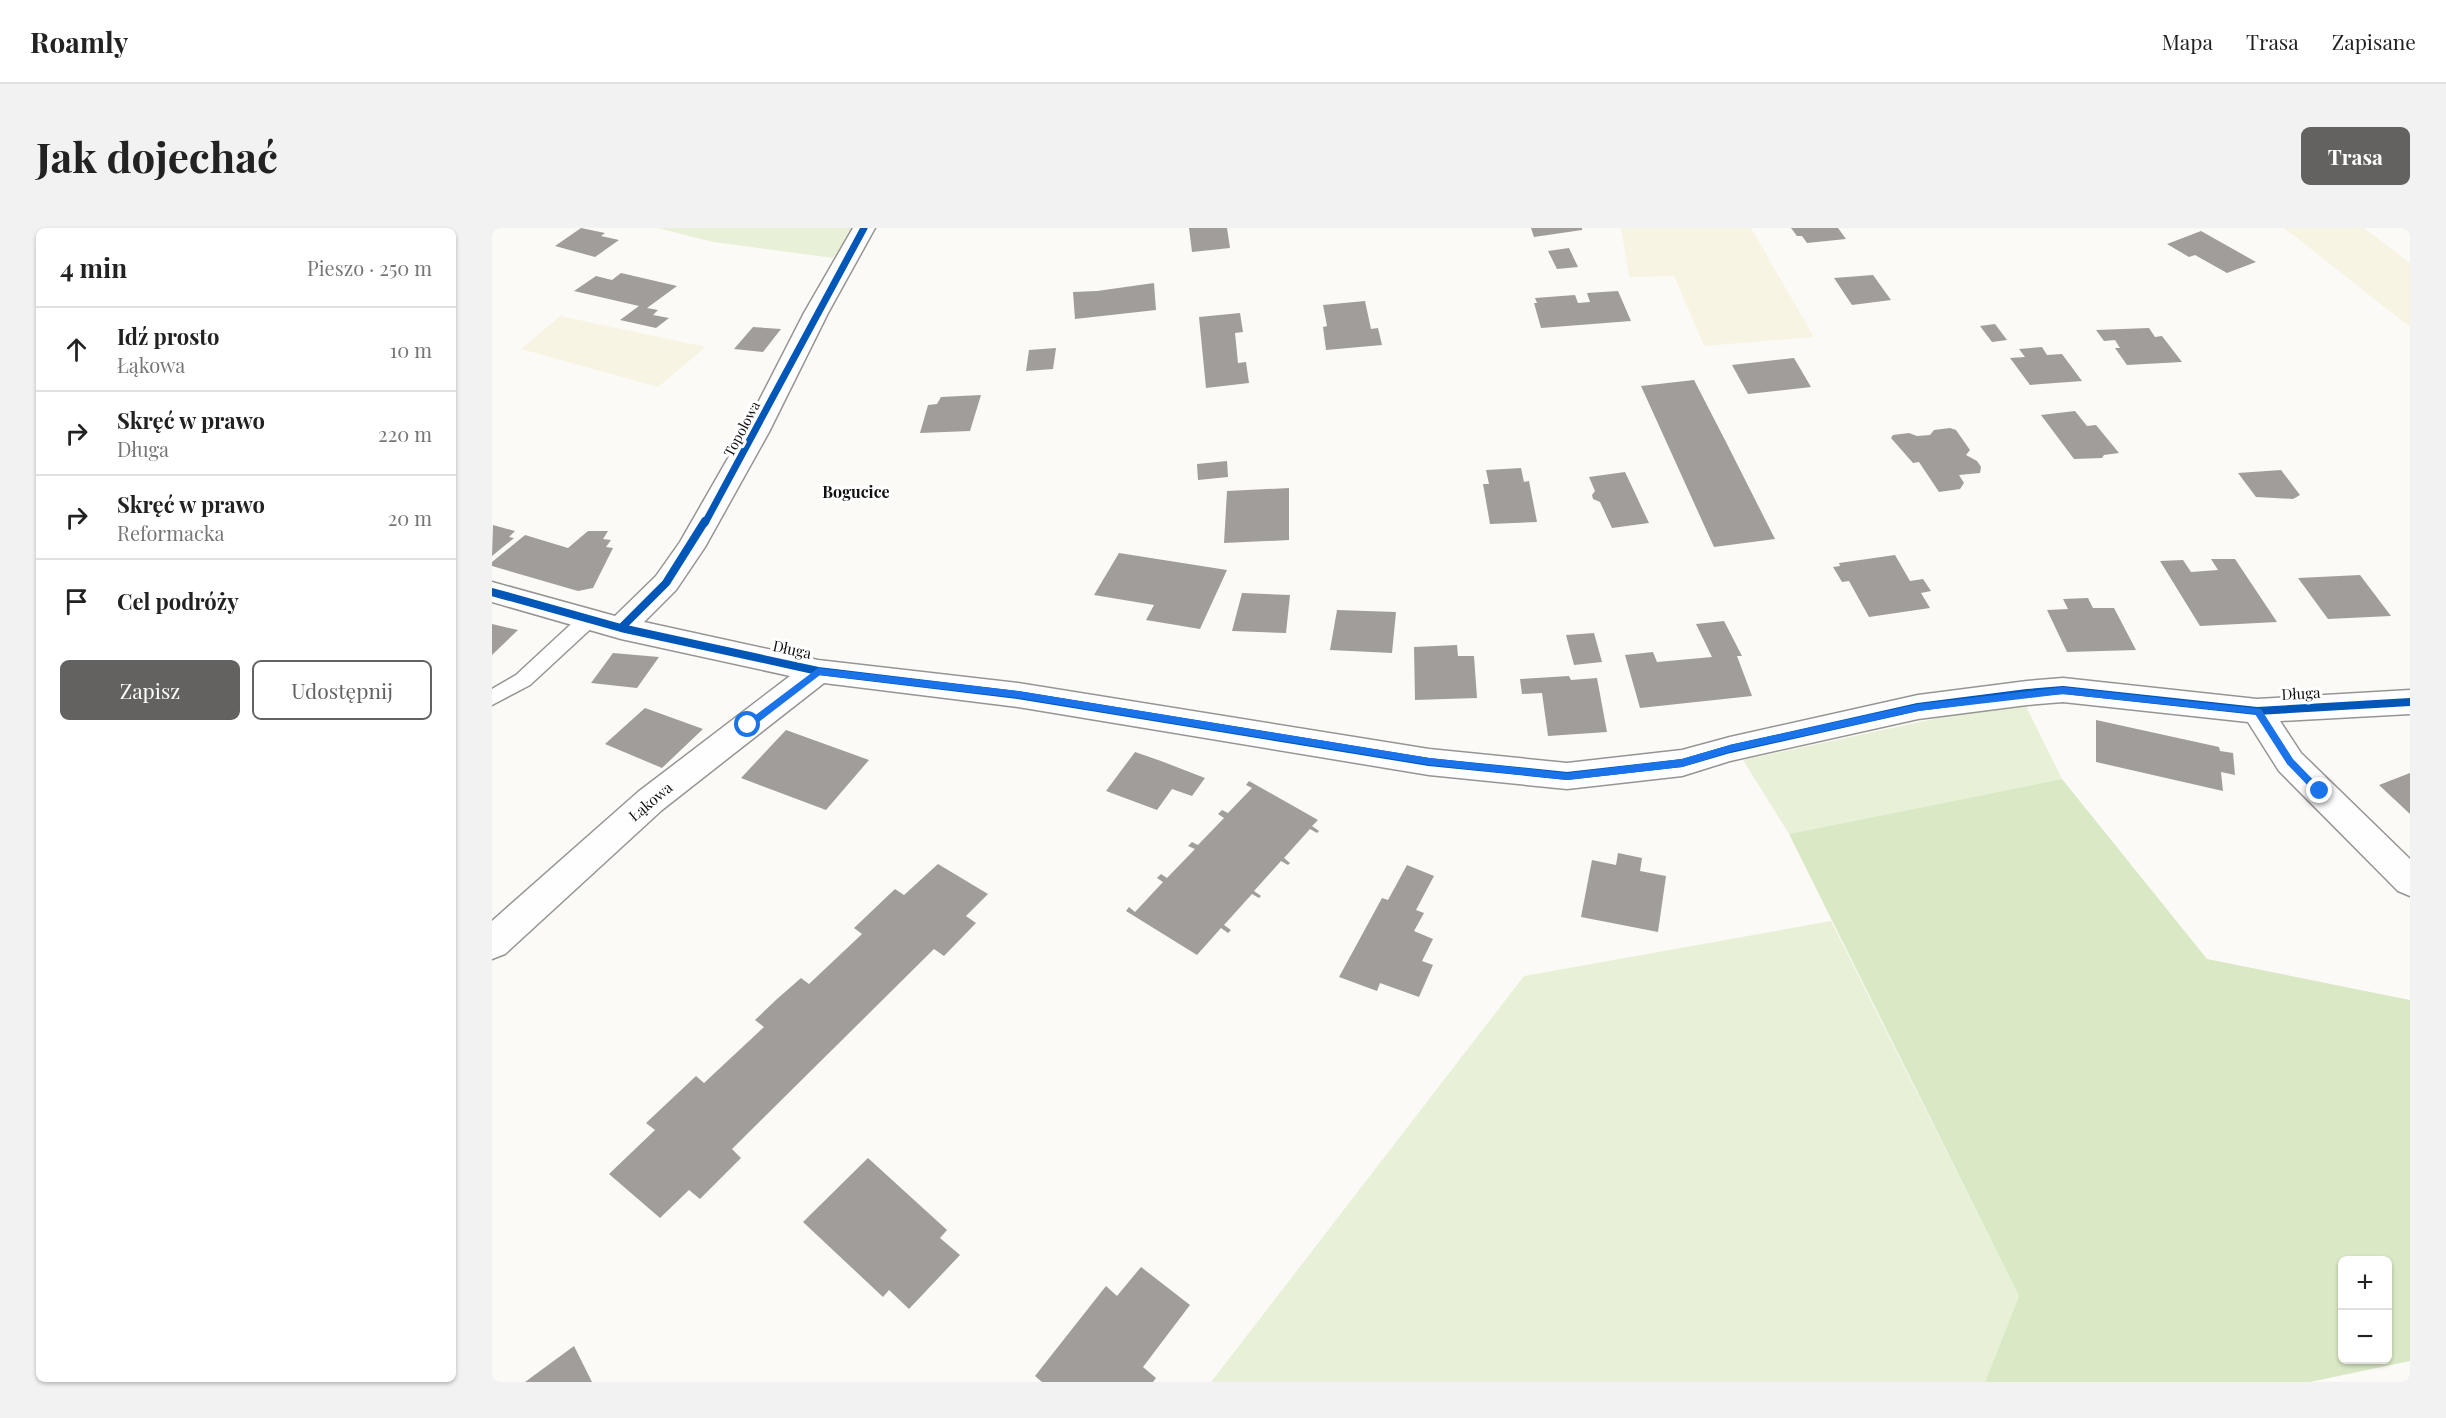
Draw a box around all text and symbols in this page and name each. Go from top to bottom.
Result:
text: Roamly [30,23,128,60]
text: Mapa [2162,27,2213,55]
text: Trasa [2246,27,2299,55]
text: Zapisane [2332,27,2416,55]
button: Trasa [2301,127,2410,185]
text: Jak dojechać [36,128,278,184]
text: 4 min [60,250,127,285]
text: Pieszo · 250 m [307,254,432,281]
text: Idź prosto [117,321,219,351]
icon: ahead [60,333,93,366]
text: 10 m [390,336,432,363]
text: Łąkowa [117,351,185,378]
street label: Topolowa [719,398,764,460]
text: Skręć w prawo [117,405,265,435]
icon: right [60,417,93,450]
text: 220 m [378,420,432,447]
text: Długa [117,435,169,462]
district label: Bogucice [822,481,890,502]
text: Skręć w prawo [117,489,265,519]
icon: right [60,501,93,534]
text: 20 m [388,504,432,531]
text: Reformacka [117,519,224,546]
icon: arrive [60,585,93,618]
text: Cel podróży [117,586,239,616]
street label: Długa [771,635,814,663]
button: Zapisz [60,660,240,720]
button: Udostępnij [252,660,432,720]
street label: Długa [2281,682,2321,704]
route start [734,711,760,737]
street label: Łąkowa [624,777,677,825]
route end [2306,777,2332,803]
map controls [2338,1256,2392,1364]
button: + [2338,1256,2392,1310]
button: − [2338,1310,2392,1364]

